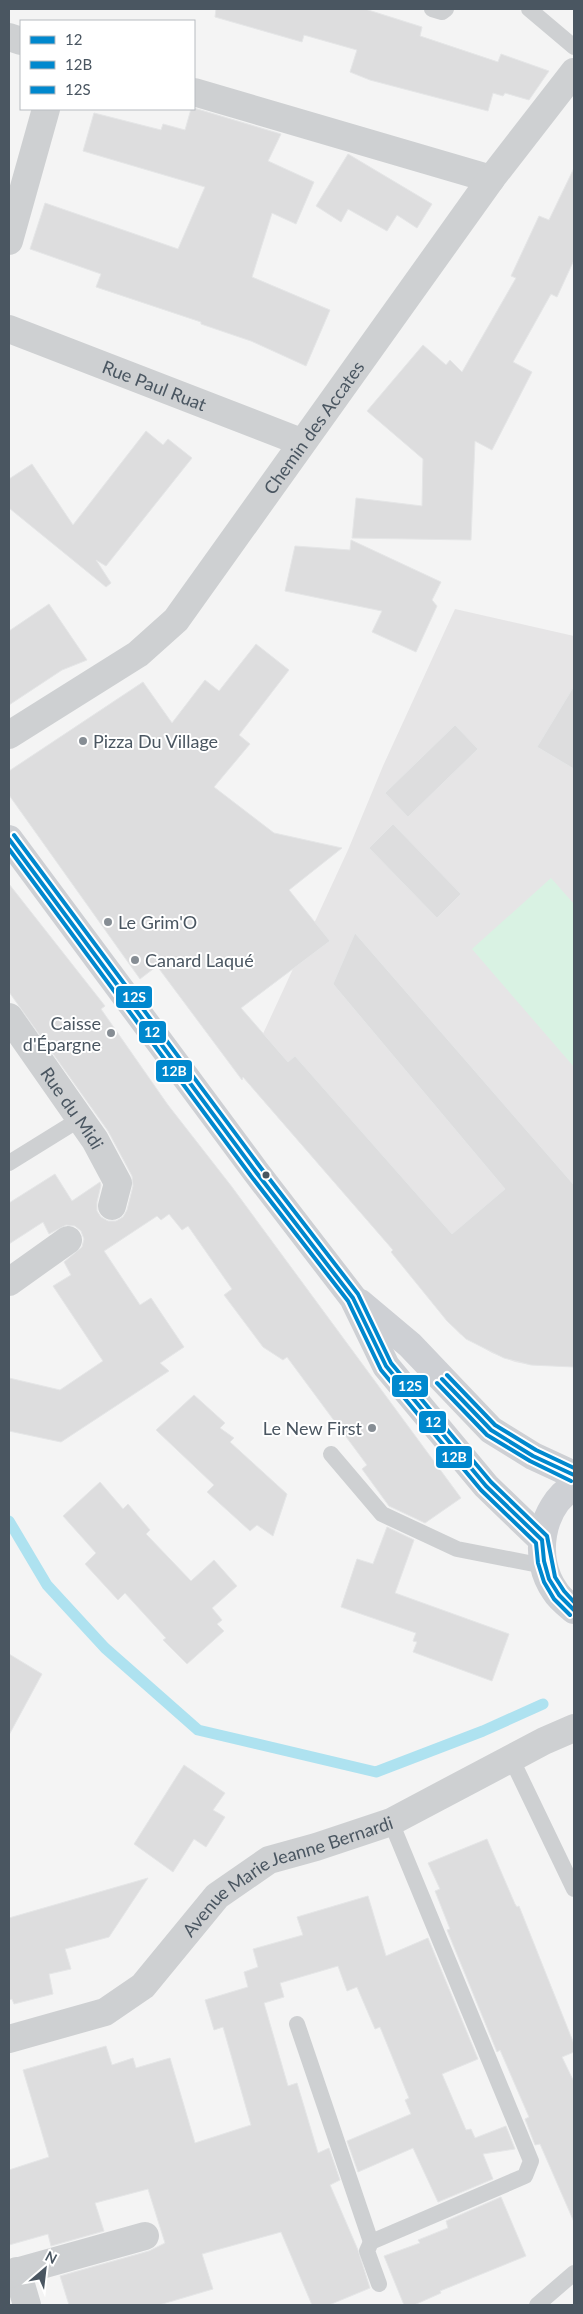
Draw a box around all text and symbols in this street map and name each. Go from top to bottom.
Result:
legend [20,20,195,110]
text: 12 [65,30,82,48]
text: 12B [65,55,92,73]
text: 12S [65,80,91,98]
street label: Rue Paul Ruat [99,355,210,416]
street label: Chemin des Accates [259,356,369,498]
place label: Pizza Du Village [93,730,218,752]
marker: Pizza Du Village [77,735,89,747]
place label: Le Grim'O [118,911,197,933]
marker: Le Grim'O [102,916,114,928]
place label: Canard Laqué [145,949,254,971]
marker: Canard Laqué [129,954,141,966]
line badge: 12S [115,985,153,1009]
text: 12S [122,988,146,1005]
place label: Caisse d'Épargne [23,1012,101,1055]
line badge: 12 [138,1020,167,1044]
text: 12 [144,1023,160,1040]
marker: Caisse d'Épargne [105,1027,117,1039]
line badge: 12B [155,1059,193,1083]
text: 12B [161,1062,187,1079]
street label: Rue du Midi [36,1063,109,1153]
unlabelled marker [261,1170,271,1180]
line badge: 12S [391,1374,429,1398]
text: 12S [398,1377,422,1394]
line badge: 12 [418,1410,447,1434]
text: 12 [425,1413,441,1430]
place label: Le New First [263,1417,363,1439]
marker: Le New First [366,1422,378,1434]
line badge: 12B [435,1445,473,1469]
text: 12B [441,1448,467,1465]
street label: Avenue Marie Jeanne Bernardi [177,1811,396,1941]
north arrow [20,2244,70,2294]
text: N [43,2247,60,2267]

